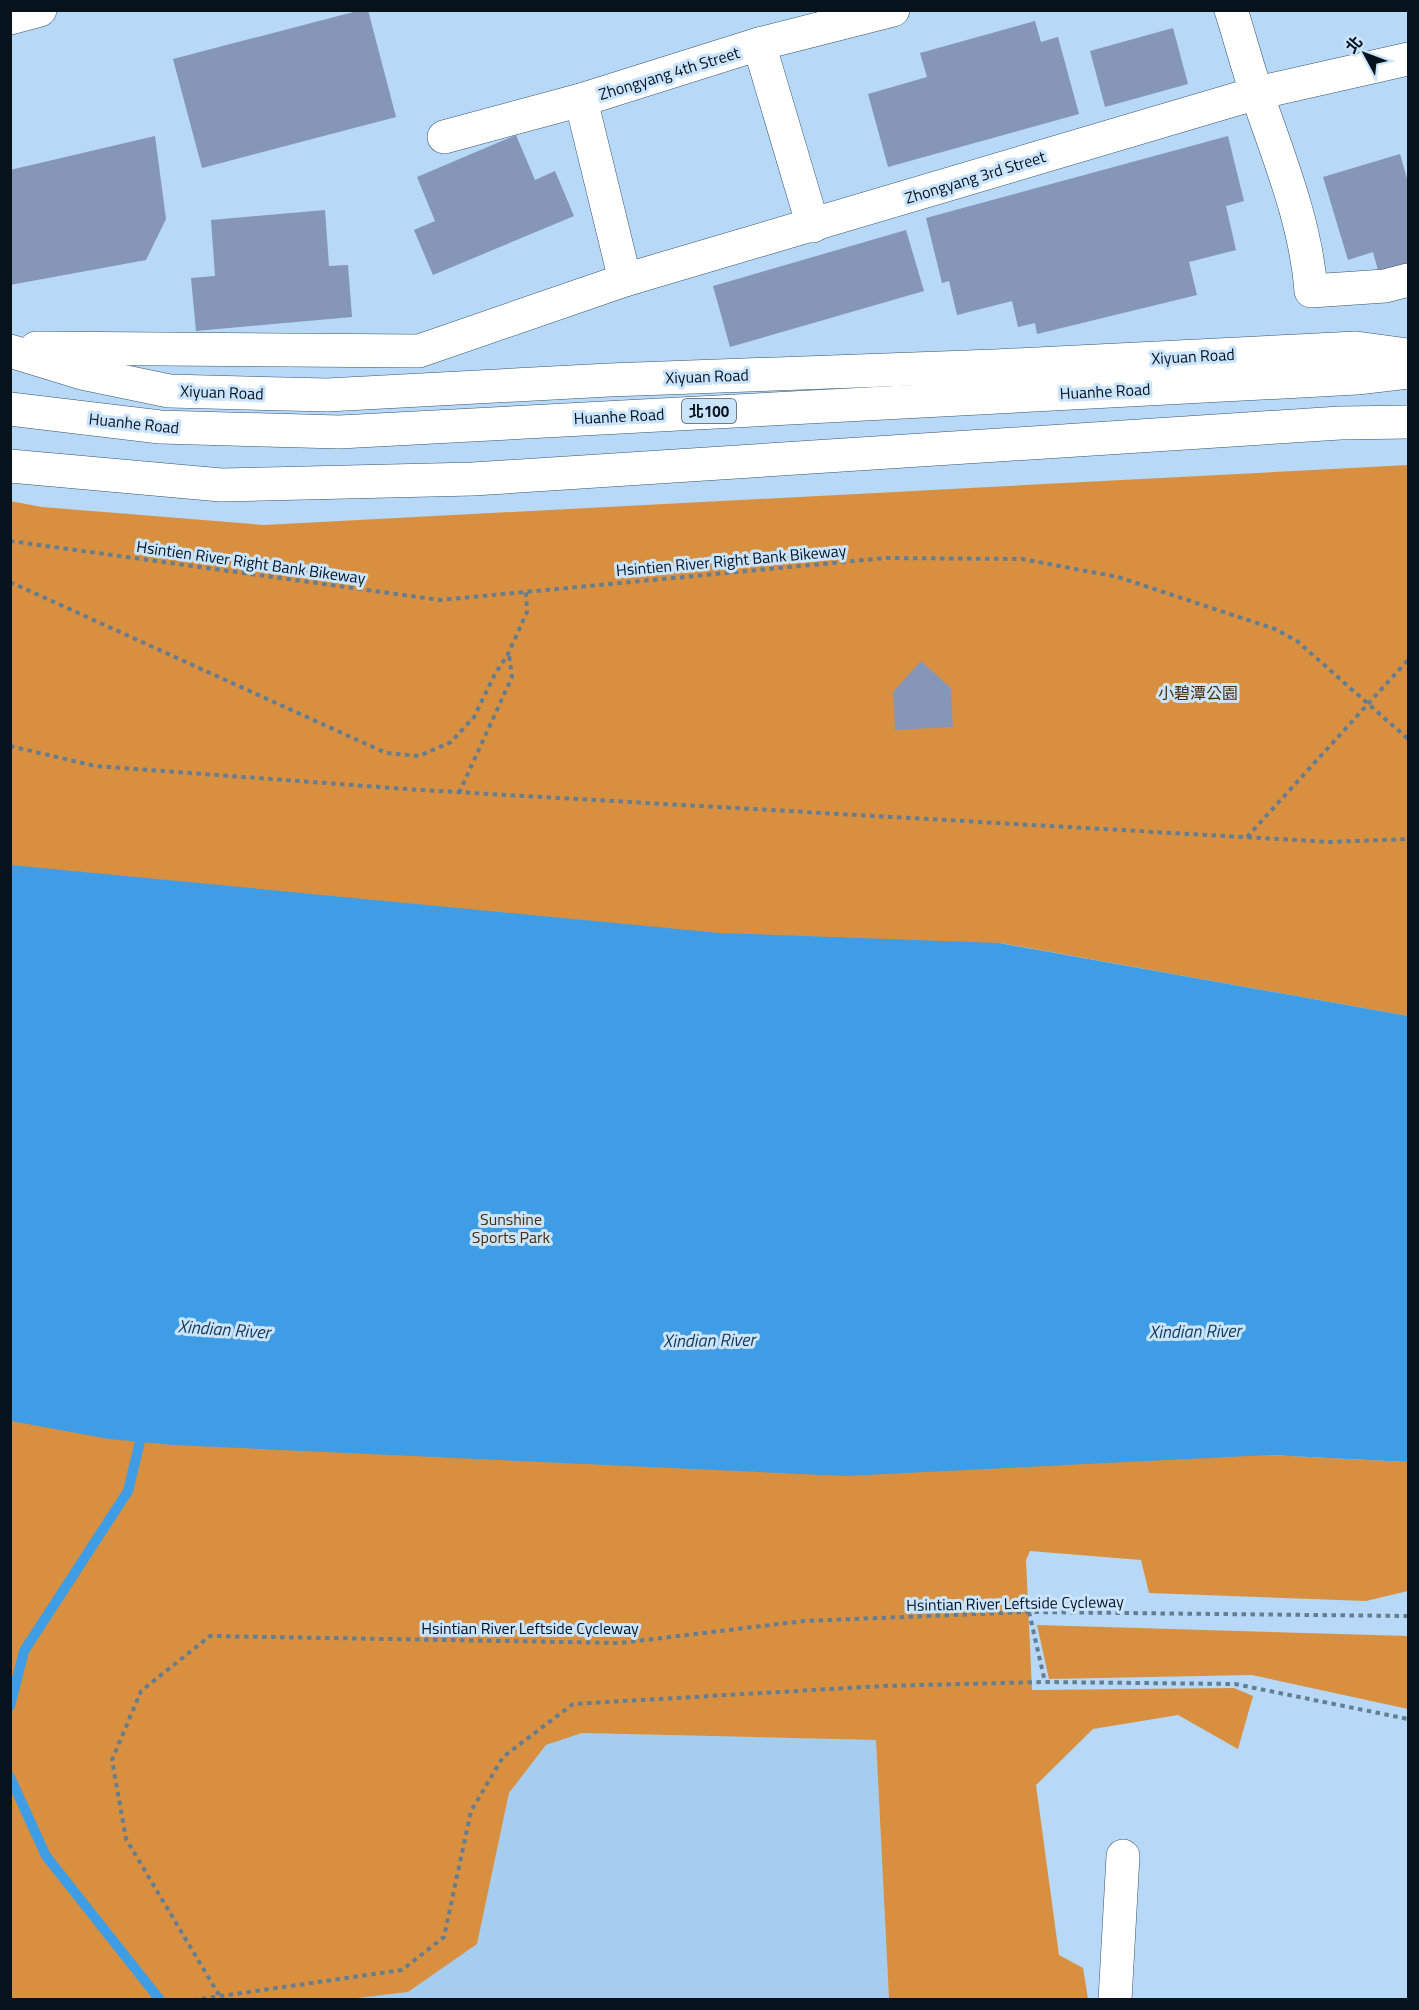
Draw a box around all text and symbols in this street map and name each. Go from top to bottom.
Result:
north arrow [1335,24,1395,84]
text: 北 [1339,30,1368,58]
street label: Zhongyang 4th Street [596,40,743,106]
street label: Zhongyang 3rd Street [902,144,1049,210]
street label: Xiyuan Road [1151,342,1235,370]
street label: Xiyuan Road [665,363,749,389]
street label: Huanhe Road [1059,377,1151,405]
street label: Xiyuan Road [180,379,264,405]
road number: 北100 [682,399,736,423]
street label: Huanhe Road [573,402,665,430]
street label: Huanhe Road [88,406,180,440]
street label: Hsintien River Right Bank Bikeway [135,534,367,590]
street label: Hsintien River Right Bank Bikeway [615,538,847,582]
park label: 小碧潭公園 [1158,681,1238,705]
park label: Sunshine Sports Park [472,1207,550,1249]
water label: Xindian River [177,1312,273,1346]
water label: Xindian River [1149,1317,1244,1345]
water label: Xindian River [663,1326,758,1354]
street label: Hsintian River Leftside Cycleway [906,1589,1124,1617]
street label: Hsintian River Leftside Cycleway [421,1616,639,1640]

